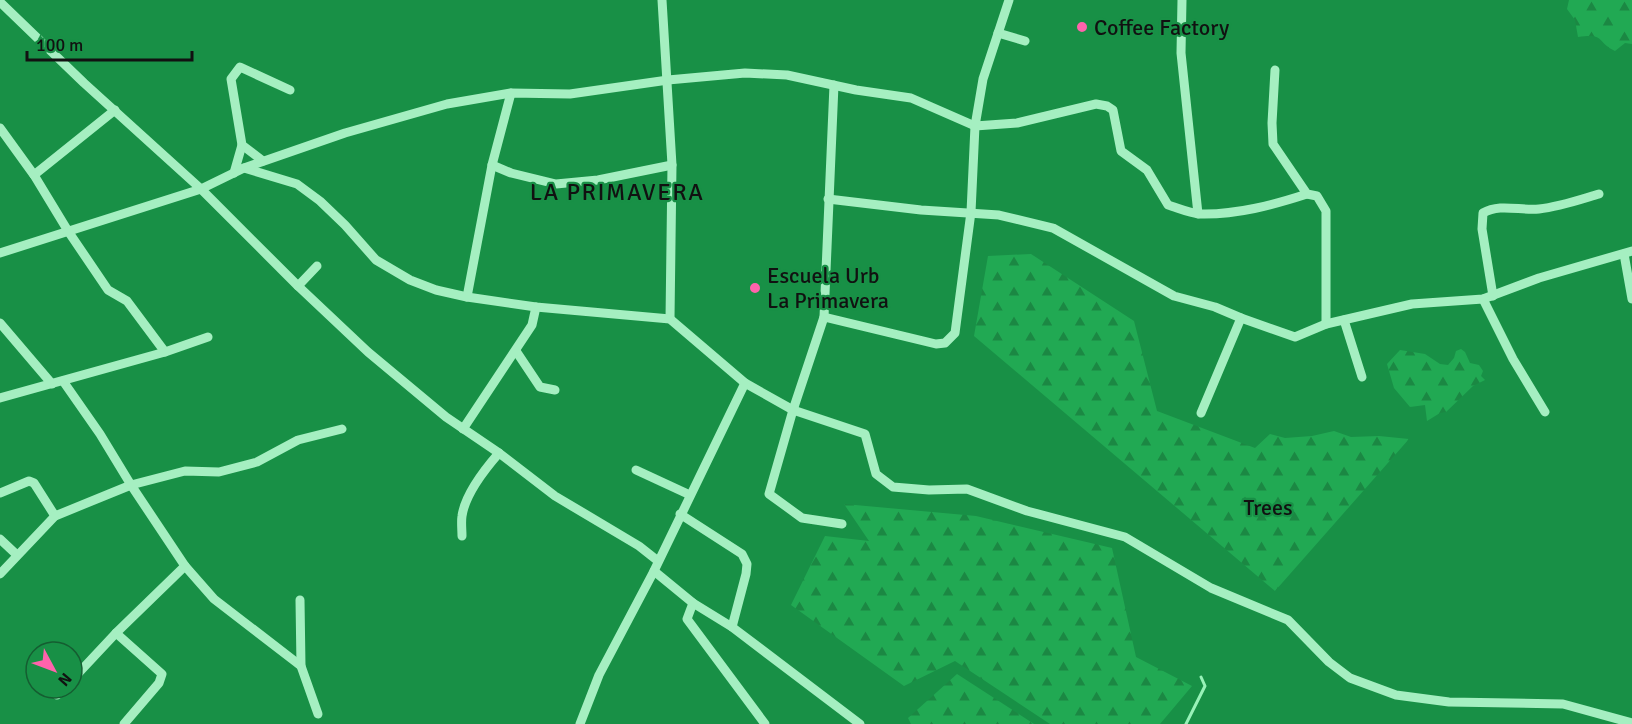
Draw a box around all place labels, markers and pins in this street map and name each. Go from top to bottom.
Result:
place label: Coffee Factory [1094,14,1230,41]
marker: Coffee Factory [1075,20,1089,34]
place label: Escuela Urb La Primavera [767,262,889,314]
marker: Escuela Urb La Primavera [748,281,762,295]

